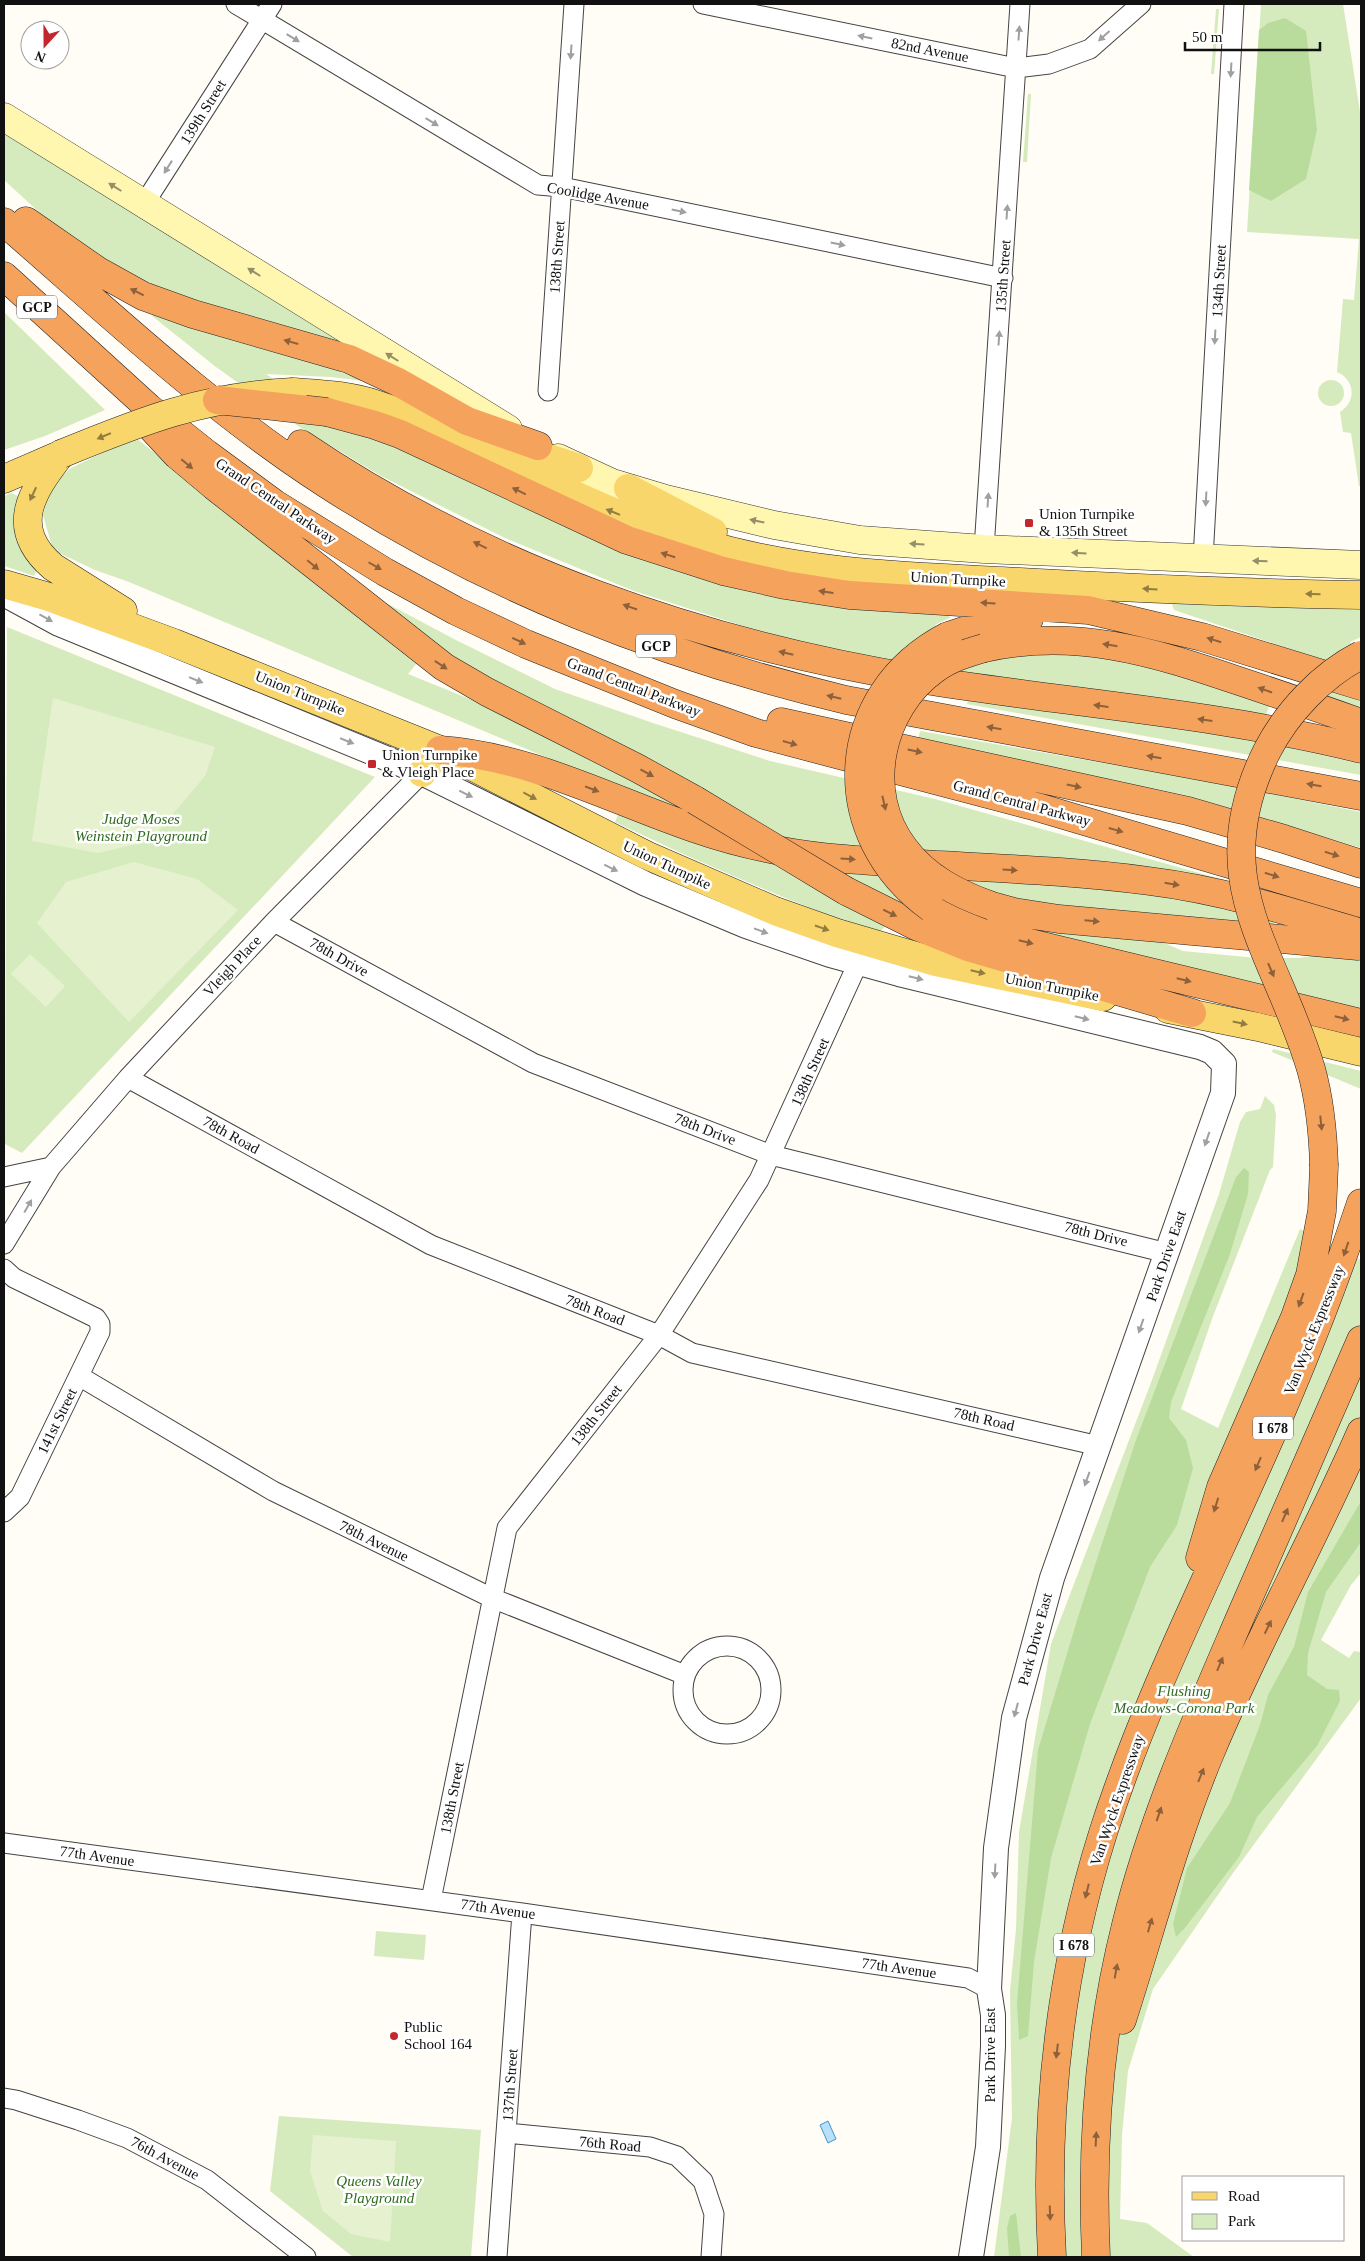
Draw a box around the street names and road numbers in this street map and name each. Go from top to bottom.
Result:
street label: 82nd Avenue [890,35,970,65]
street label: 139th Street [177,76,230,147]
street label: Coolidge Avenue [546,179,651,213]
street label: 138th Street [546,219,568,294]
street label: 135th Street [992,238,1014,313]
street label: 134th Street [1209,243,1229,318]
road number: GCP [17,296,57,318]
street label: Grand Central Parkway [213,455,340,548]
street label: Union Turnpike [910,569,1006,590]
road number: GCP [636,634,676,658]
street label: Grand Central Parkway [565,654,703,720]
street label: Union Turnpike [253,668,348,718]
street label: Grand Central Parkway [952,777,1093,829]
street label: Union Turnpike [620,838,714,893]
street label: Vleigh Place [200,932,264,1000]
street label: 78th Drive [307,934,371,980]
street label: Union Turnpike [1004,970,1101,1004]
street label: 138th Street [788,1035,832,1109]
street label: 78th Drive [672,1110,738,1148]
street label: 78th Road [200,1113,262,1157]
street label: Park Drive East [1143,1208,1189,1304]
street label: 78th Drive [1063,1218,1130,1250]
street label: Van Wyck Expressway [1281,1263,1347,1397]
street label: 78th Road [563,1291,627,1329]
street label: 138th Street [567,1381,625,1449]
street label: 141st Street [34,1385,80,1457]
street label: 78th Road [952,1404,1017,1434]
road number: I 678 [1253,1416,1293,1440]
street label: 78th Avenue [337,1517,412,1565]
street label: Park Drive East [1015,1590,1055,1687]
street label: Van Wyck Expressway [1087,1732,1147,1868]
street label: 138th Street [437,1760,467,1835]
street label: 77th Avenue [59,1843,136,1869]
street label: 77th Avenue [460,1896,537,1922]
road number: I 678 [1054,1934,1094,1956]
street label: 77th Avenue [861,1955,938,1981]
street label: Park Drive East [982,2007,998,2102]
street label: 137th Street [499,2047,521,2122]
street label: 76th Avenue [128,2133,202,2183]
street label: 76th Road [578,2133,642,2155]

